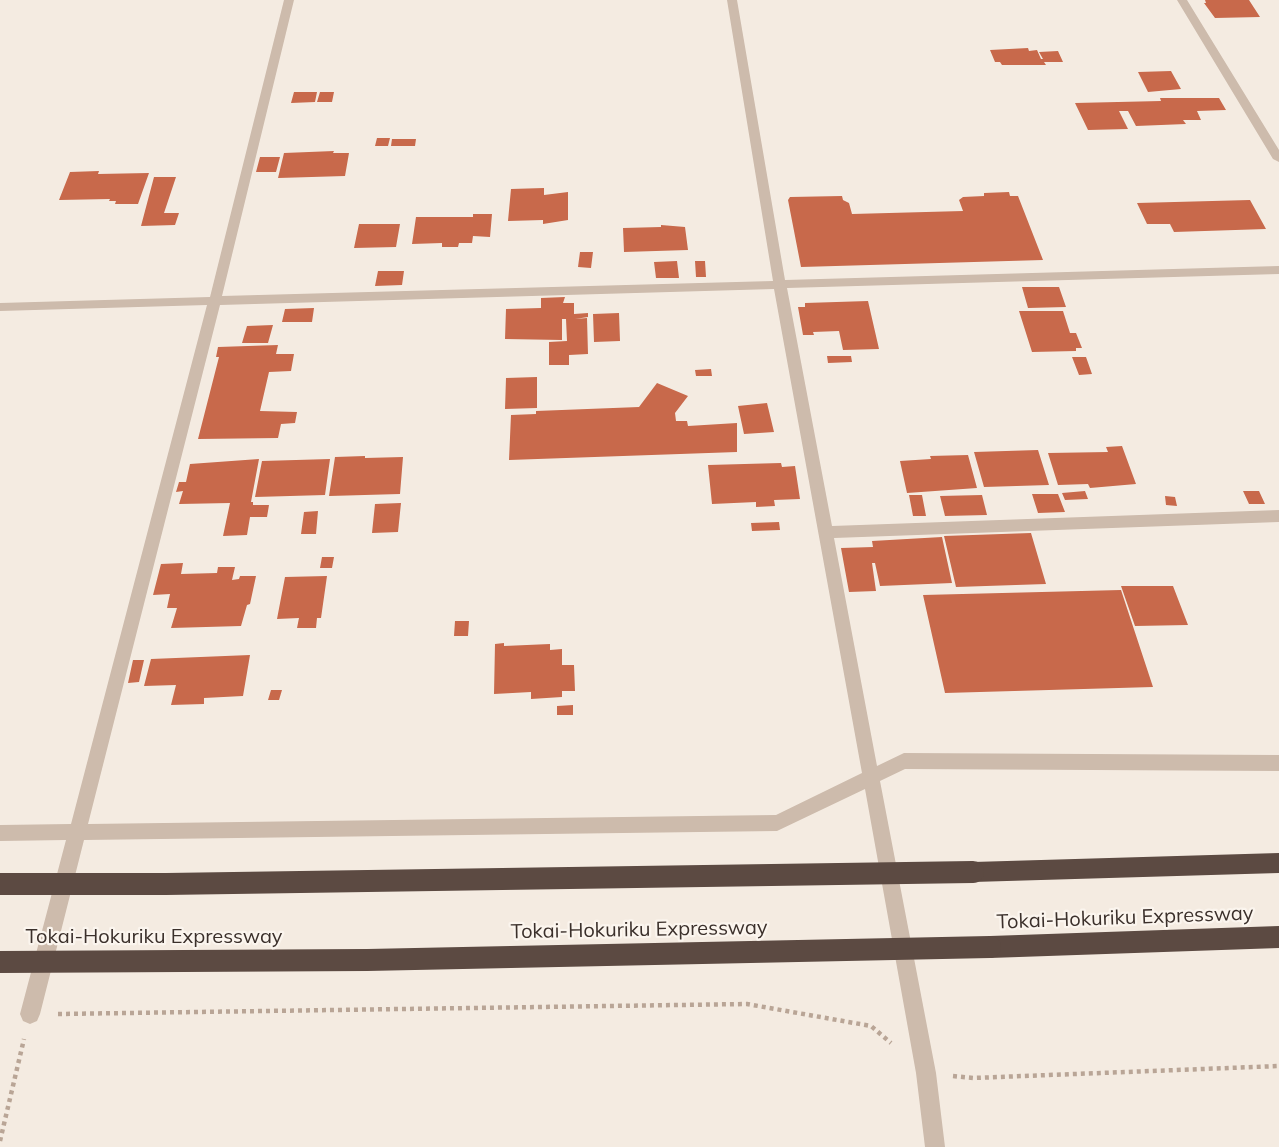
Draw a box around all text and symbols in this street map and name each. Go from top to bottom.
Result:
street label: Tokai-Hokuriku Expressway [996,902,1254,934]
street label: Tokai-Hokuriku Expressway [510,916,768,944]
street label: Tokai-Hokuriku Expressway [26,925,282,949]

